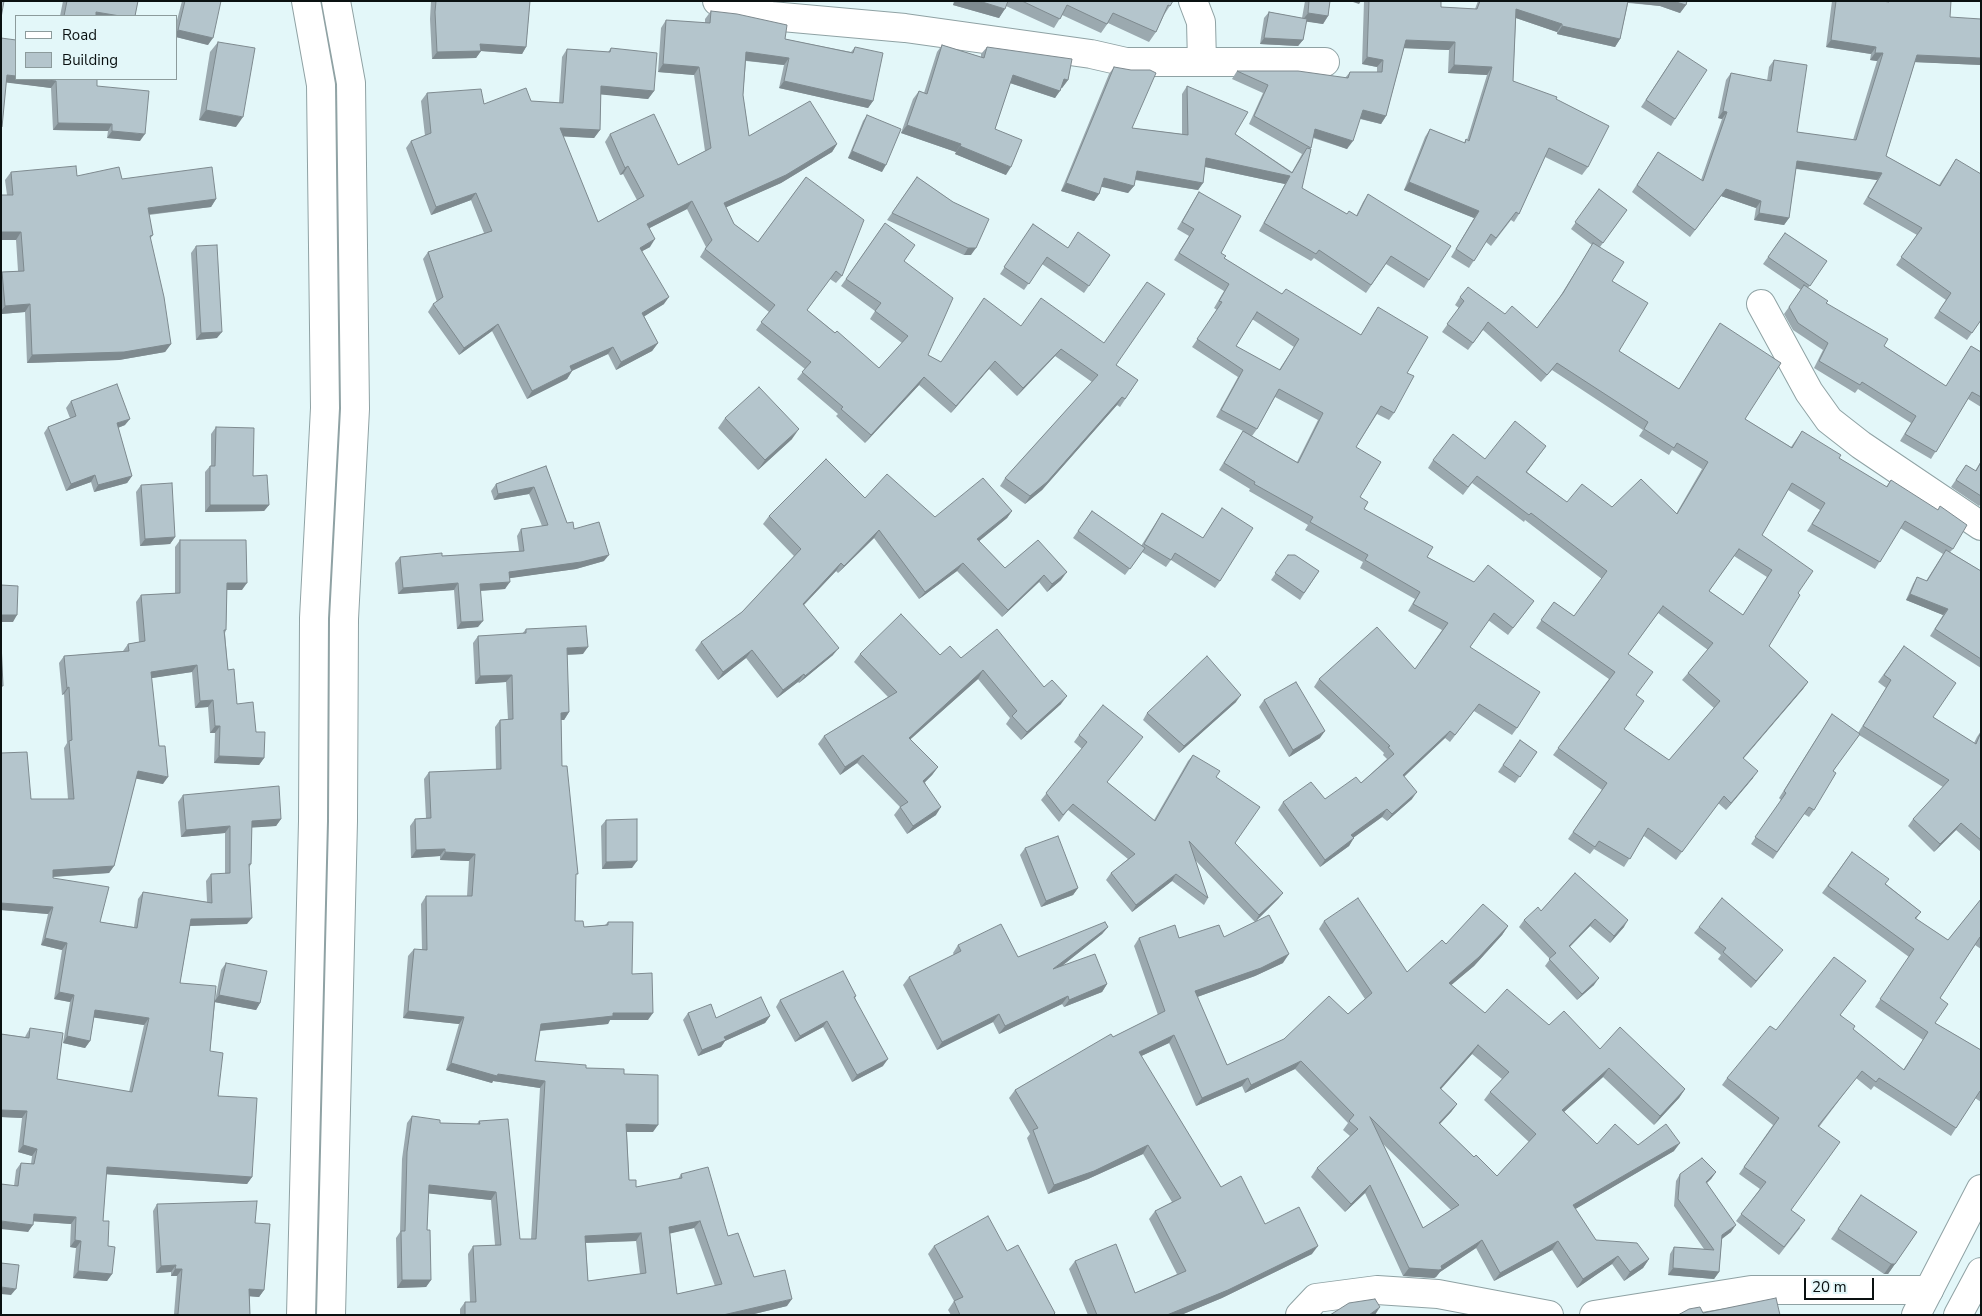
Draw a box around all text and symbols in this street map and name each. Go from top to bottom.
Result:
legend [15,15,178,80]
text: Road [62,25,97,45]
text: Building [62,50,118,70]
scale bar [1807,1268,1877,1300]
text: 20 m [1812,1277,1847,1297]

